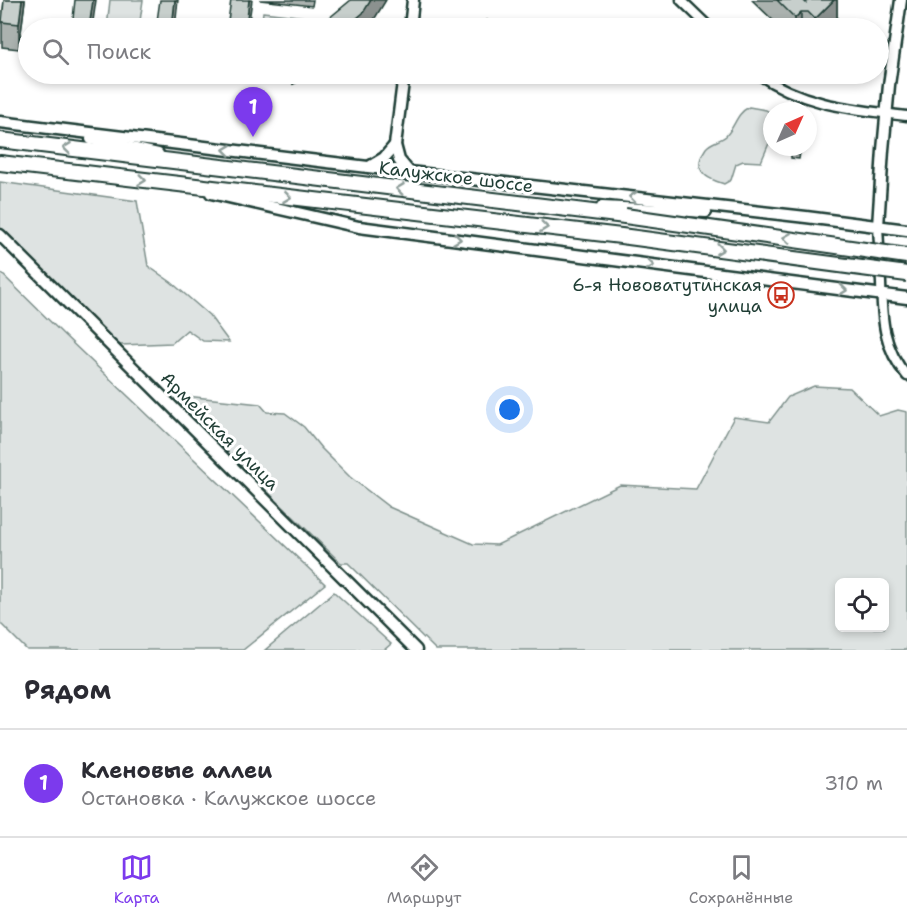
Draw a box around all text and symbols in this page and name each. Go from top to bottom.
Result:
search box [18,18,889,84]
icon: search [39,35,72,68]
text: Поиск [87,37,151,66]
pin: 1 [234,88,272,137]
north arrow [763,102,817,156]
one-way arrow [63,142,72,155]
one-way arrow [222,144,232,156]
street label: Калужское шоссе [377,156,535,198]
one-way arrow [137,173,146,186]
one-way arrow [395,183,405,195]
one-way arrow [283,190,292,203]
one-way arrow [628,192,637,204]
one-way arrow [539,220,548,233]
one-way arrow [452,233,461,245]
one-way arrow [782,233,791,245]
one-way arrow [716,243,725,255]
one-way arrow [645,258,655,270]
place label: 6-я Нововатутинская улица [572,273,762,318]
bus stop icon: 6-я Нововатутинская улица [766,280,796,310]
one-way arrow [839,283,848,296]
street label: Армейская улица [156,367,284,495]
your location [495,395,524,424]
map controls [835,578,889,632]
button: locate [835,578,889,632]
text: Рядом [24,672,111,707]
text: Кленовые аллеи [81,756,272,785]
text: 1 [39,770,48,796]
text: 310 m [824,770,883,796]
text: Остановка · Калужское шоссе [81,785,376,811]
tab: Карта [114,851,159,908]
tab: Маршрут [387,851,461,908]
tab: Сохранённые [689,851,793,908]

